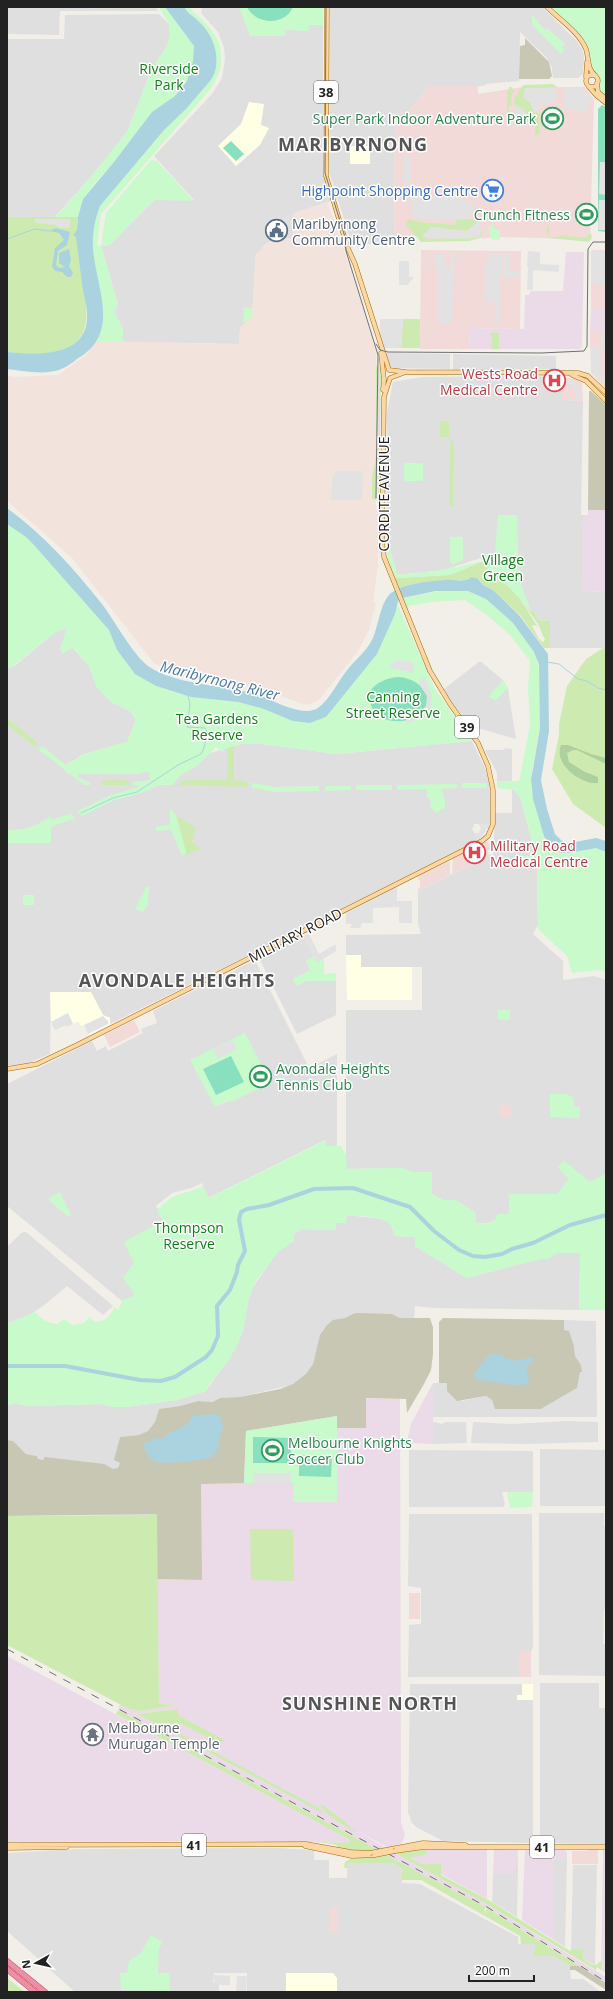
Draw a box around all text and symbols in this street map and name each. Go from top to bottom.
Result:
park label: Riverside Park [139,59,199,94]
road number: 38 [314,81,338,103]
sports icon: Super Park Indoor Adventure Park [539,105,565,131]
place label: Super Park Indoor Adventure Park [313,109,537,128]
district label: MARIBYRNONG [278,132,428,156]
supermarket icon: Highpoint Shopping Centre [480,177,506,203]
place label: Highpoint Shopping Centre [301,181,478,200]
sports icon: Crunch Fitness [573,201,599,227]
place label: Crunch Fitness [474,205,570,224]
place label: Maribyrnong Community Centre [292,214,415,249]
public building icon: Maribyrnong Community Centre [264,218,290,244]
place label: Wests Road Medical Centre [440,364,538,399]
hospital icon: Wests Road Medical Centre [541,368,567,394]
street label: CORDITE AVENUE [374,436,393,552]
park label: Village Green [482,550,524,585]
water label: Maribyrnong River [158,656,283,705]
park label: Canning Street Reserve [346,687,440,722]
park label: Tea Gardens Reserve [176,709,259,744]
road number: 39 [455,716,479,738]
place label: Military Road Medical Centre [490,836,588,871]
hospital icon: Military Road Medical Centre [462,840,488,866]
street label: MILITARY ROAD [245,903,345,967]
district label: AVONDALE HEIGHTS [79,968,275,992]
place label: Avondale Heights Tennis Club [276,1059,390,1094]
sports icon: Avondale Heights Tennis Club [247,1063,273,1089]
park label: Thompson Reserve [154,1218,224,1253]
place label: Melbourne Knights Soccer Club [288,1433,412,1468]
sports icon: Melbourne Knights Soccer Club [259,1437,285,1463]
district label: SUNSHINE NORTH [282,1691,458,1715]
place label: Melbourne Murugan Temple [108,1718,220,1753]
temple icon: Melbourne Murugan Temple [79,1722,105,1748]
road number: 41 [182,1834,206,1856]
road number: 41 [530,1836,554,1858]
north arrow [16,1943,56,1983]
scale bar [469,1957,534,1983]
text: N [18,1959,34,1970]
text: 200 m [475,1962,510,1979]

